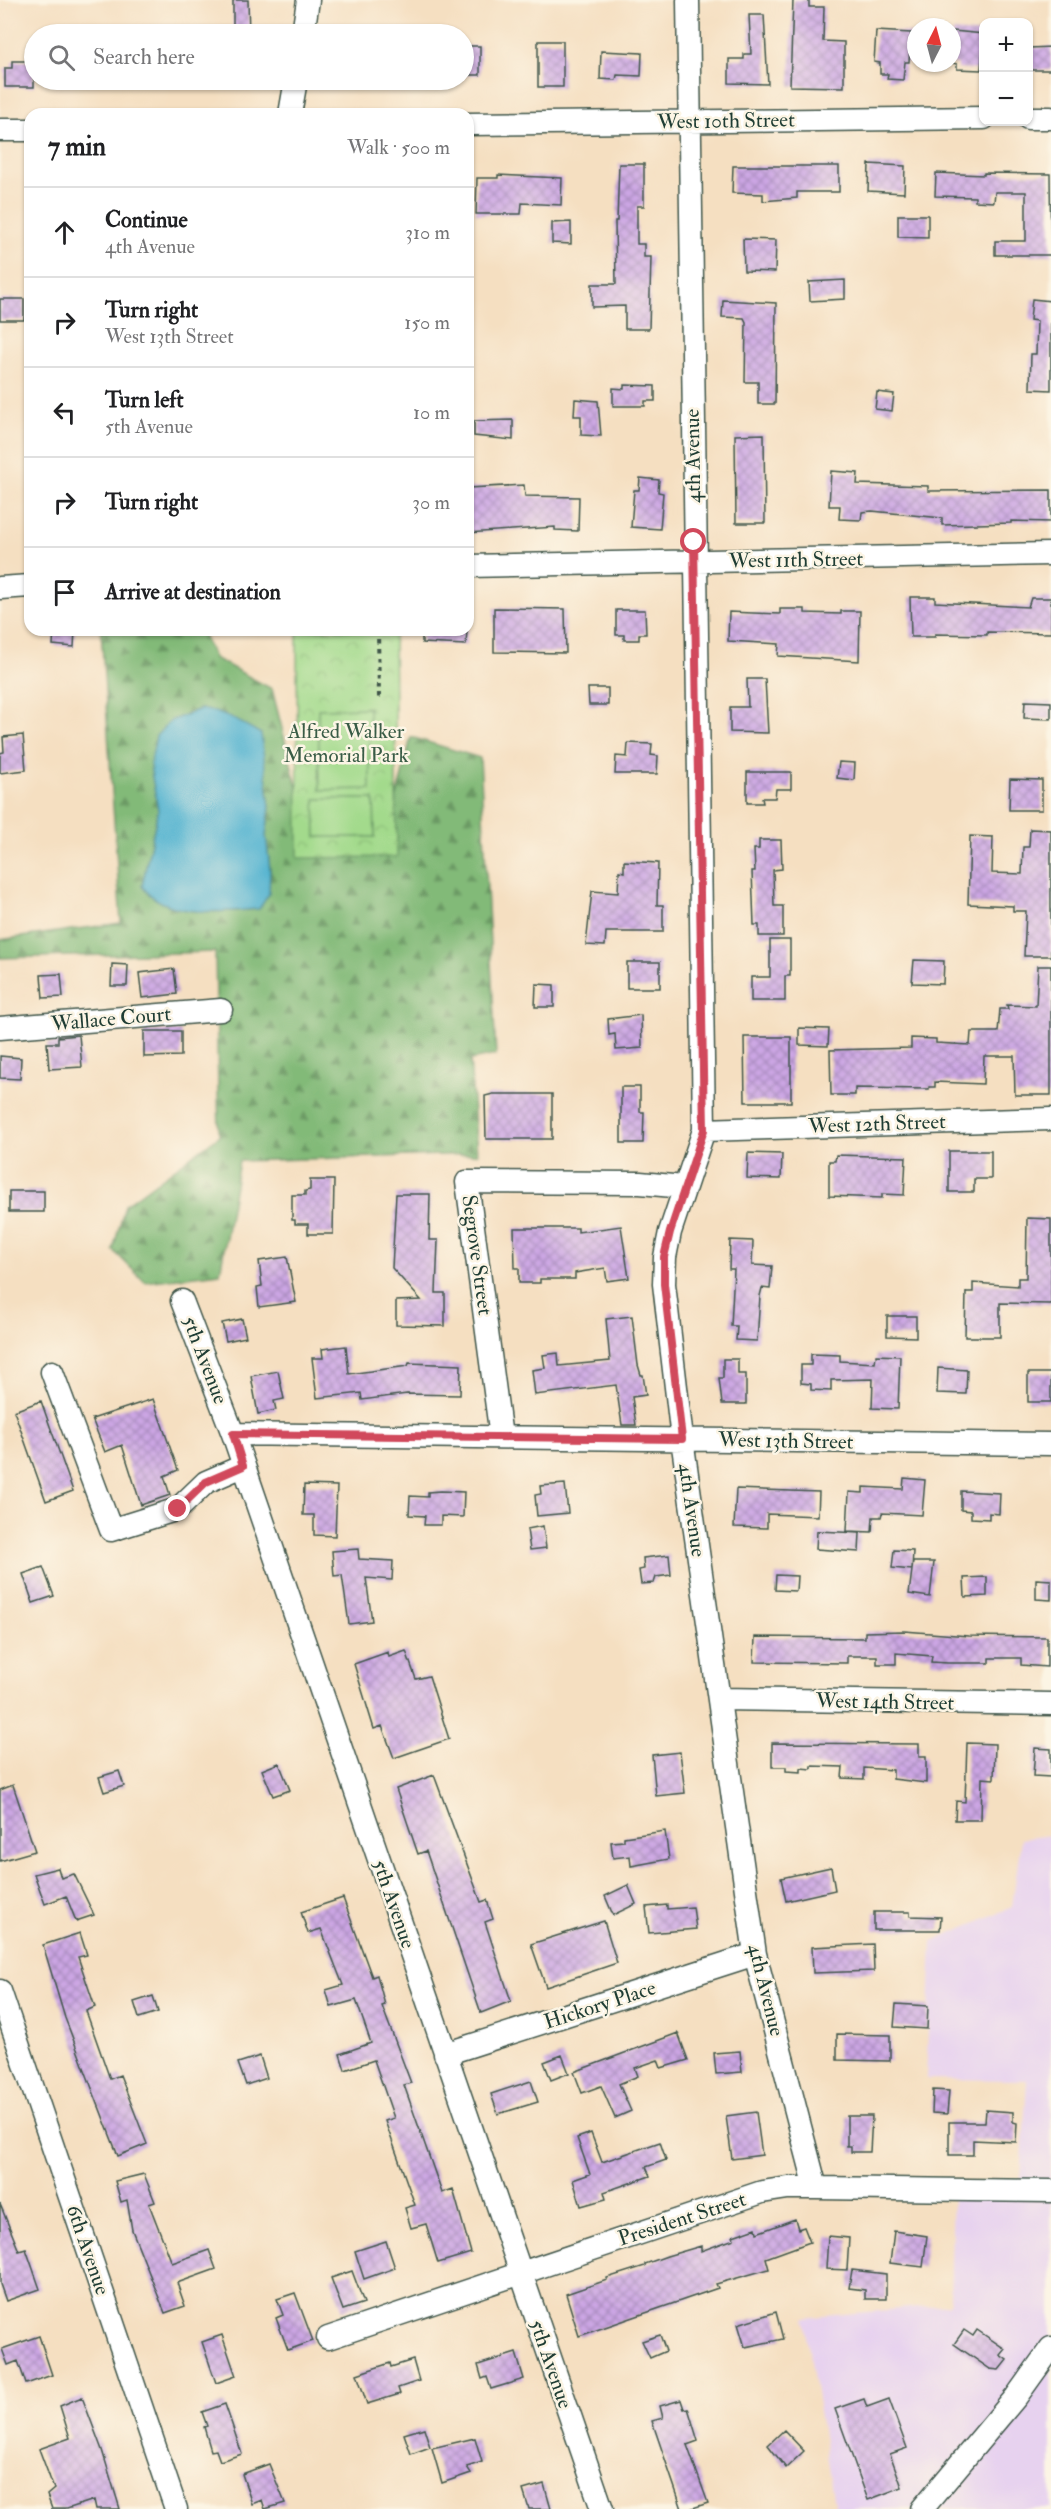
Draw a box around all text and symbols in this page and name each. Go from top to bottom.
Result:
north arrow [907,18,961,72]
map controls [979,18,1033,126]
button: + [979,18,1033,72]
search box [24,24,474,90]
icon: search [45,41,78,74]
text: Search here [93,43,195,71]
button: − [979,72,1033,126]
street label: West 10th Street [656,106,795,136]
text: 7 min [48,131,106,163]
text: Walk · 500 m [347,135,450,160]
text: Continue [105,206,188,234]
icon: ahead [48,216,81,249]
text: 310 m [405,220,450,245]
text: 4th Avenue [105,234,195,259]
text: Turn right [105,296,198,324]
icon: right [48,306,81,339]
text: 150 m [404,310,450,335]
text: West 13th Street [105,324,234,349]
text: Turn left [105,386,184,414]
icon: left [48,396,81,429]
text: 10 m [413,400,450,425]
street label: 4th Avenue [679,408,707,503]
text: 5th Avenue [105,414,193,439]
icon: right [48,486,81,519]
text: Turn right [105,488,198,516]
text: 30 m [412,490,450,515]
route start [680,528,706,554]
street label: West 11th Street [728,545,864,575]
icon: arrive [48,576,81,609]
text: Arrive at destination [105,578,281,606]
park label: Alfred Walker Memorial Park [283,718,409,769]
street label: Wallace Court [49,1000,172,1038]
street label: West 12th Street [807,1108,946,1140]
street label: Segrove Street [455,1193,499,1317]
street label: 5th Avenue [176,1312,234,1408]
street label: West 13th Street [717,1426,854,1456]
street label: 4th Avenue [672,1461,712,1559]
route end [164,1495,190,1521]
street label: West 14th Street [815,1687,955,1717]
street label: 5th Avenue [366,1856,422,1952]
street label: 4th Avenue [741,1941,791,2039]
street label: Hickory Place [541,1974,660,2036]
street label: President Street [615,2186,750,2252]
street label: 6th Avenue [60,2201,116,2299]
street label: 5th Avenue [523,2316,579,2412]

